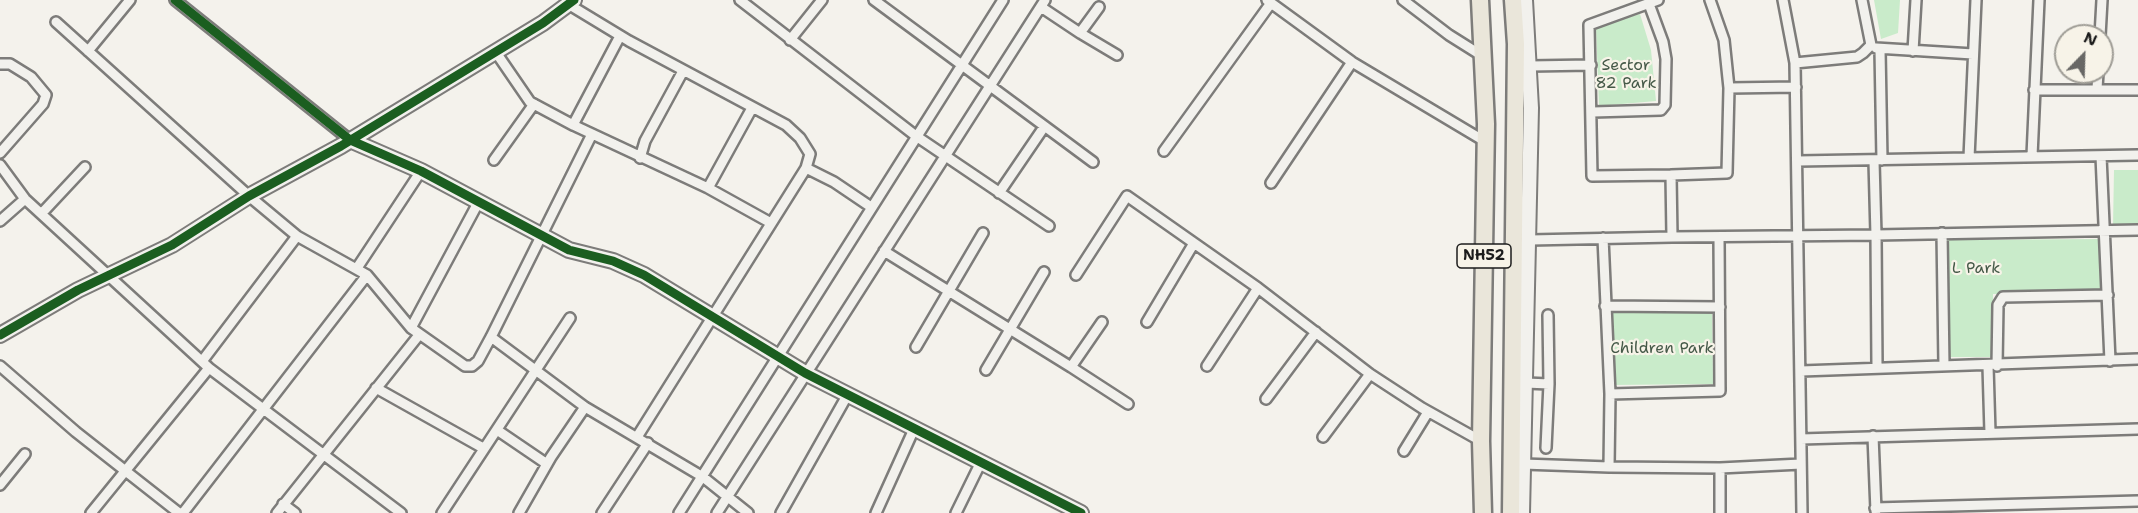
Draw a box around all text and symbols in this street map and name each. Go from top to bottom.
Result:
north arrow [2054,24,2114,84]
text: N [2081,27,2100,51]
park label: Sector 82 Park [1595,56,1657,94]
road number: NH52 [1457,244,1511,268]
park label: L Park [1952,259,2000,279]
park label: Children Park [1610,339,1714,359]

